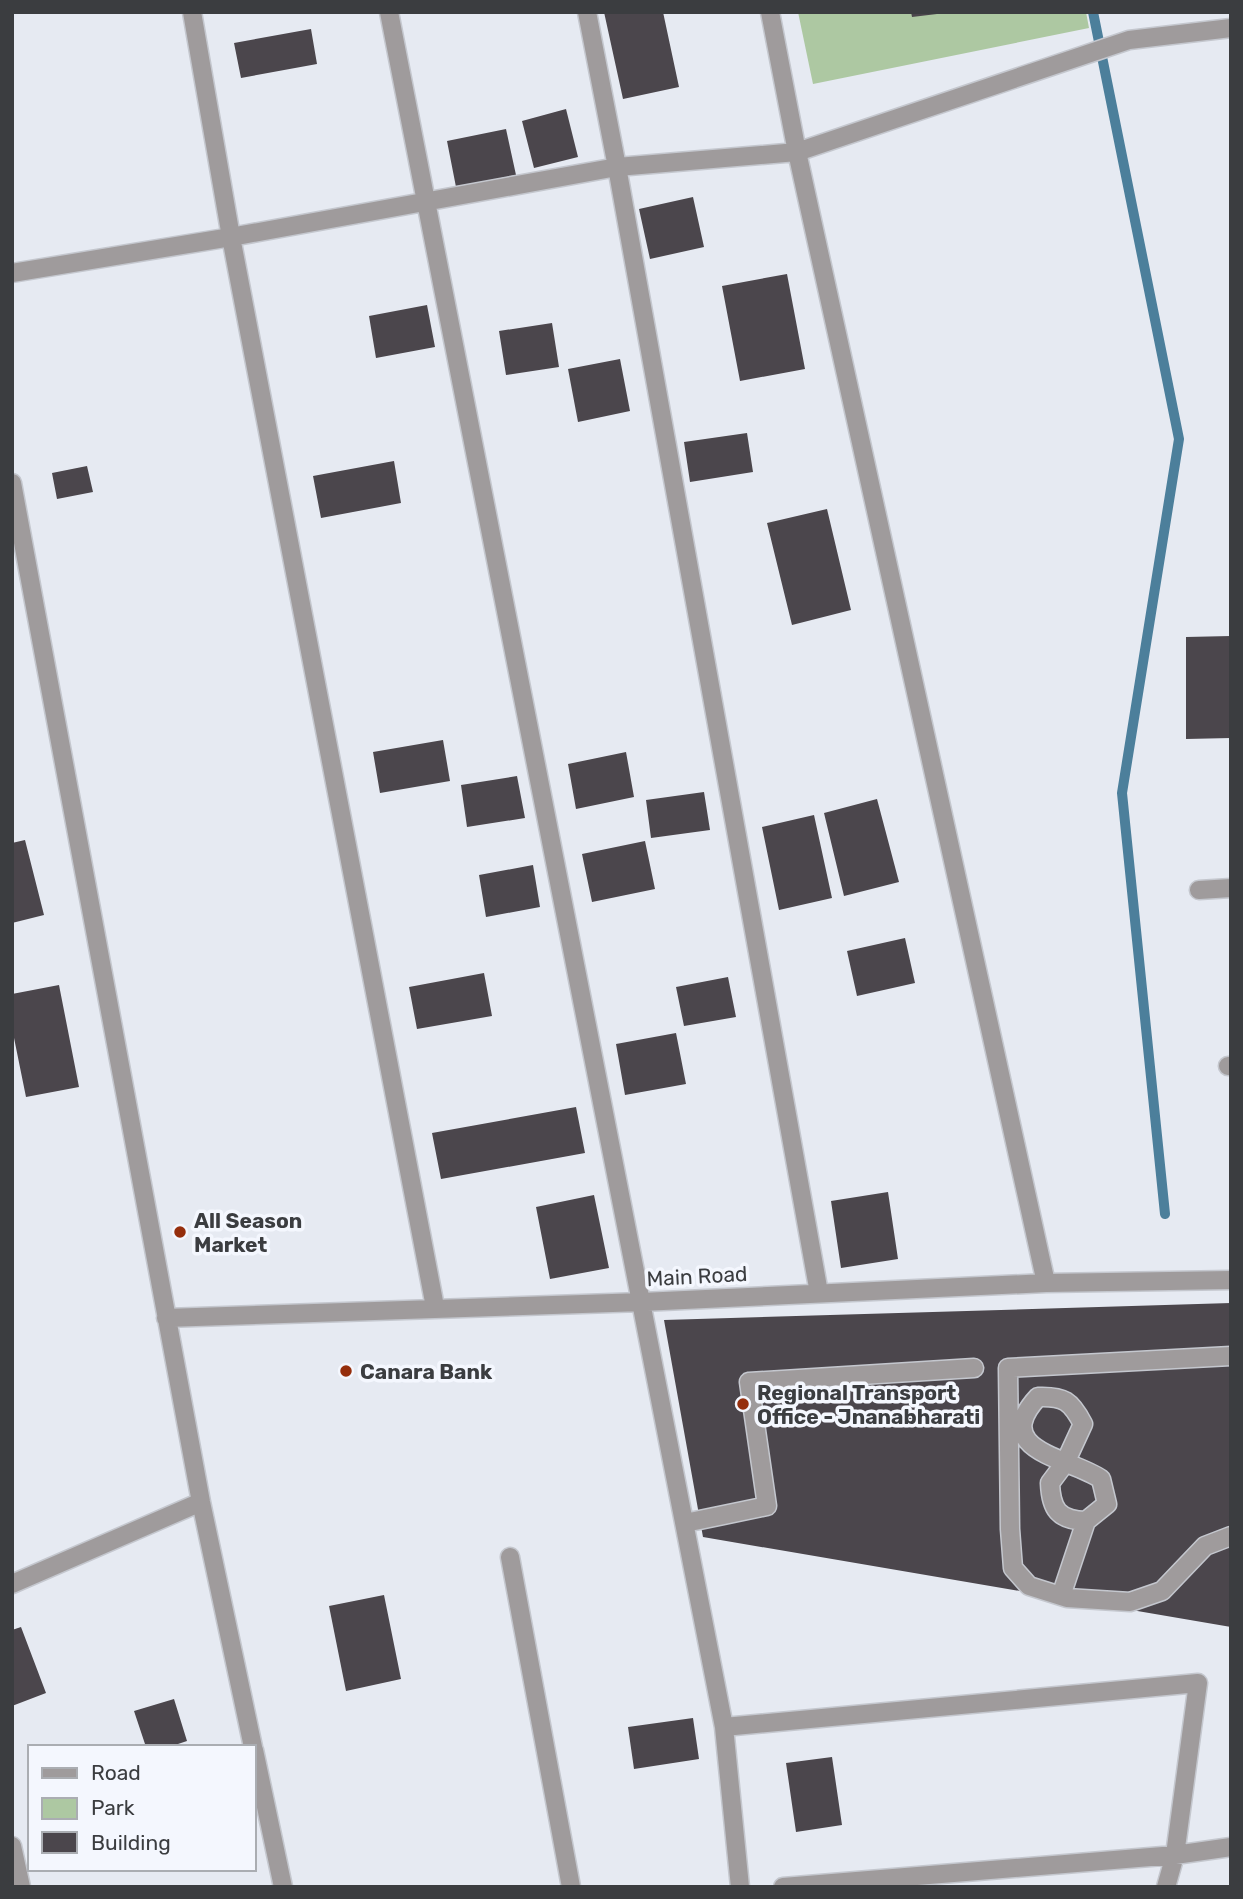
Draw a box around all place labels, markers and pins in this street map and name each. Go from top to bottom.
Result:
place label: All Season Market [194,1208,302,1257]
marker: All Season Market [172,1224,188,1240]
place label: Canara Bank [360,1359,493,1384]
marker: Canara Bank [338,1363,354,1379]
place label: Regional Transport Office - Jnanabharati [757,1380,980,1429]
marker: Regional Transport Office - Jnanabharati [735,1396,751,1412]

